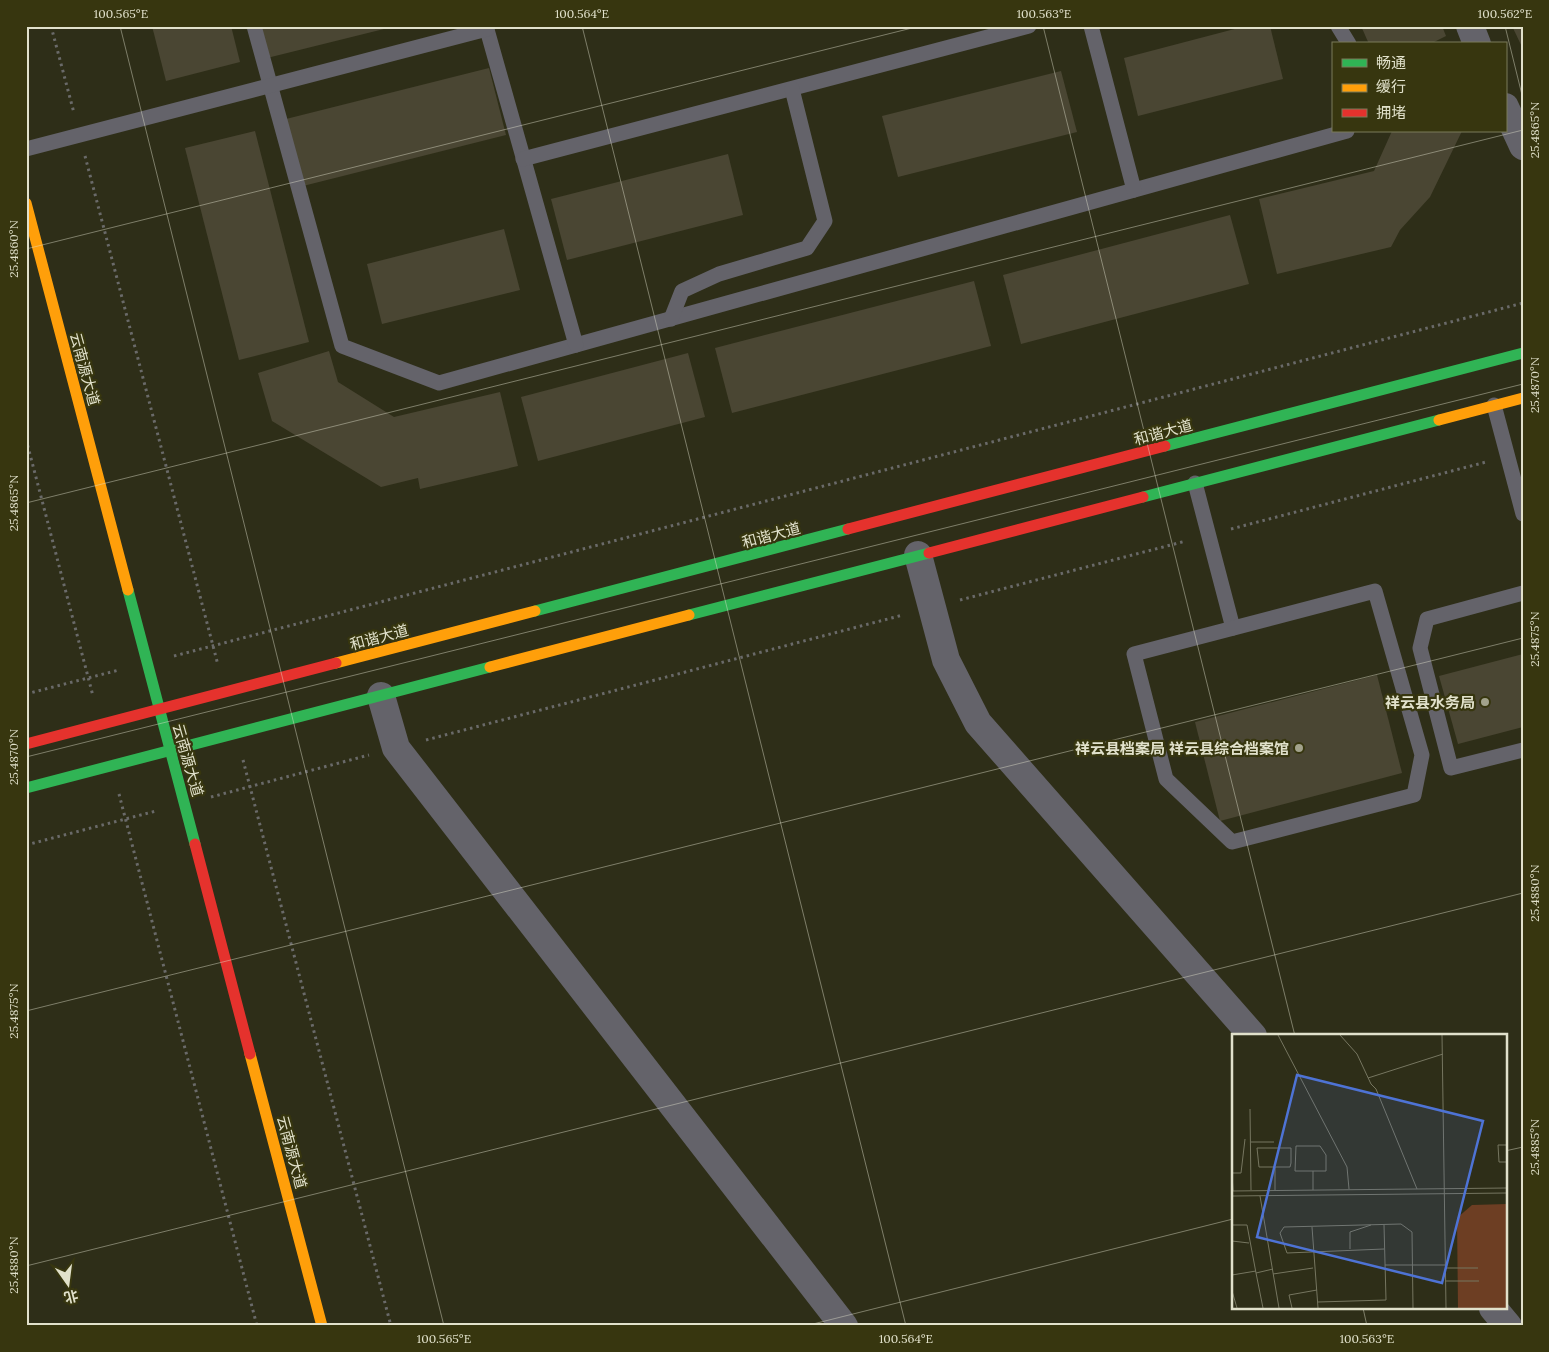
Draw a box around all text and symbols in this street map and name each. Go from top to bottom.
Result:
text: 100.565°E [94,6,148,21]
text: 100.564°E [555,6,609,21]
text: 100.563°E [1017,6,1071,21]
text: 100.562°E [1478,6,1532,21]
legend [1332,42,1506,132]
text: 畅通 [1376,53,1406,72]
text: 缓行 [1376,77,1406,96]
text: 25.4865°N [1527,102,1542,158]
text: 拥堵 [1376,103,1406,122]
text: 25.4860°N [6,220,21,278]
street label: 云南源大道 [66,330,104,408]
text: 25.4870°N [1527,357,1542,413]
street label: 和谐大道 [1132,415,1194,449]
text: 25.4865°N [6,475,21,531]
street label: 和谐大道 [740,518,802,552]
text: 25.4875°N [1527,611,1542,667]
street label: 和谐大道 [348,620,410,654]
place label: 祥云县水务局 [1385,693,1475,712]
marker: 祥云县水务局 [1479,696,1491,708]
street label: 云南源大道 [169,721,207,799]
text: 25.4870°N [6,729,21,785]
place label: 祥云县档案局 祥云县综合档案馆 [1075,739,1289,758]
marker: 祥云县档案局 祥云县综合档案馆 [1293,742,1305,754]
text: 25.4880°N [1527,864,1542,922]
text: 25.4875°N [6,983,21,1039]
inset map [1232,1034,1506,1310]
street label: 云南源大道 [273,1113,311,1191]
text: 25.4885°N [1527,1119,1542,1175]
text: 25.4880°N [6,1236,21,1294]
north arrow [42,1260,92,1310]
text: 北 [62,1286,80,1307]
text: 100.565°E [417,1331,471,1346]
text: 100.564°E [879,1331,933,1346]
text: 100.563°E [1340,1331,1394,1346]

